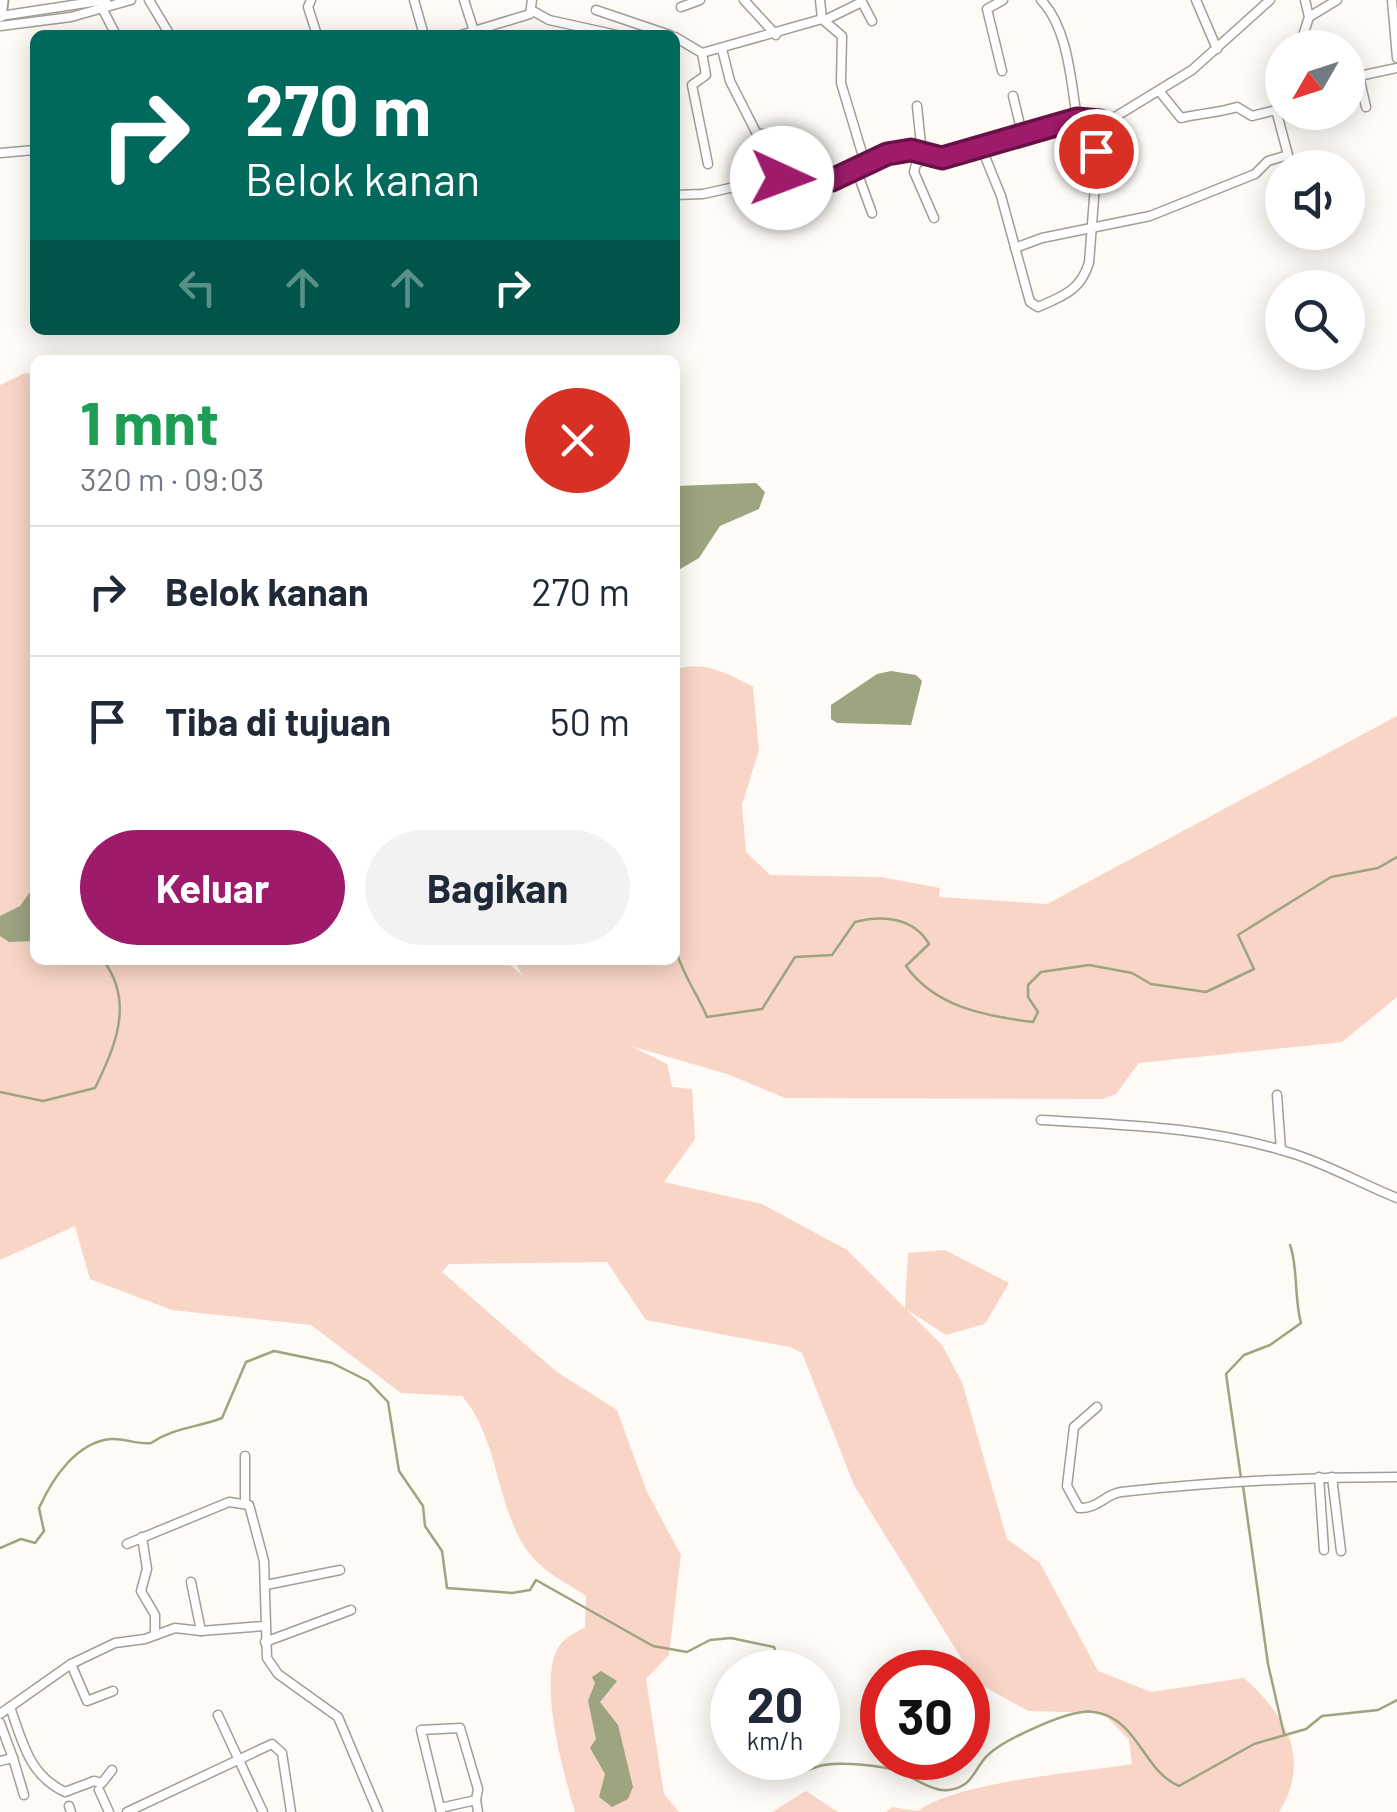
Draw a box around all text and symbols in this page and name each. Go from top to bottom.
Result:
north arrow [1265,30,1365,130]
map controls [1265,30,1365,370]
text: 270 m [245,66,431,150]
icon: right [80,70,210,200]
pin [1054,109,1139,194]
icon: arrive [1069,124,1124,179]
position arrow [730,126,834,230]
button: sound [1265,150,1365,250]
text: Belok kanan [245,151,480,205]
icon: left [170,260,225,315]
icon: ahead [275,260,330,315]
icon: ahead [380,260,435,315]
icon: right [485,260,540,315]
button: search [1265,270,1365,370]
text: 1 mnt [80,385,219,457]
button: close [525,388,630,493]
text: 320 m · 09:03 [80,459,264,497]
icon: right [80,564,135,619]
text: Belok kanan [165,568,369,614]
text: 270 m [531,568,630,614]
icon: arrive [80,694,135,749]
text: Tiba di tujuan [165,698,391,744]
text: 50 m [550,698,630,744]
button: Keluar [80,830,345,945]
button: Bagikan [365,830,630,945]
speed limit sign: 30 [860,1650,990,1780]
text: 20 [747,1673,803,1733]
text: km/h [747,1725,803,1755]

